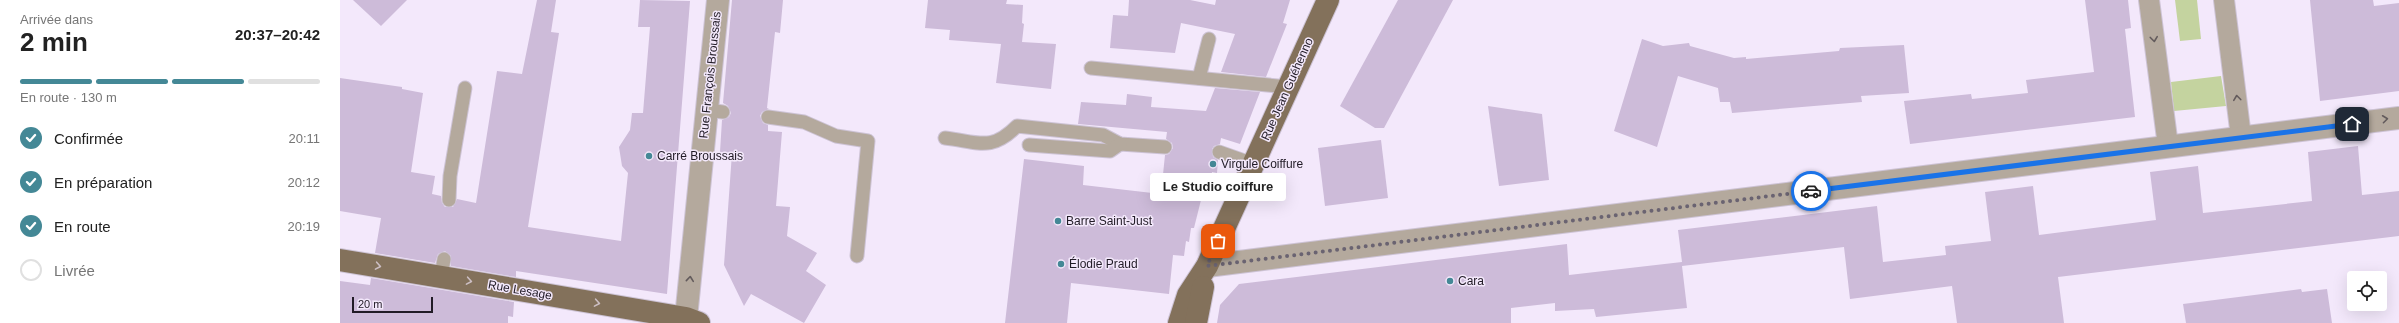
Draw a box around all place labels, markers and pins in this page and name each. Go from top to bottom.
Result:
pin [2335,107,2369,141]
place label: Carré Broussais [657,149,743,163]
marker: Carré Broussais [644,151,654,161]
place label: Virgule Coiffure [1221,157,1304,171]
marker: Virgule Coiffure [1208,159,1218,169]
callout: Le Studio coiffure [1150,173,1286,201]
place label: Barre Saint-Just [1066,214,1153,228]
marker: Barre Saint-Just [1053,216,1063,226]
pin [1201,224,1235,258]
place label: Élodie Praud [1069,256,1138,271]
marker: Élodie Praud [1056,259,1066,269]
place label: Cara [1458,274,1484,288]
marker: Cara [1445,276,1455,286]

